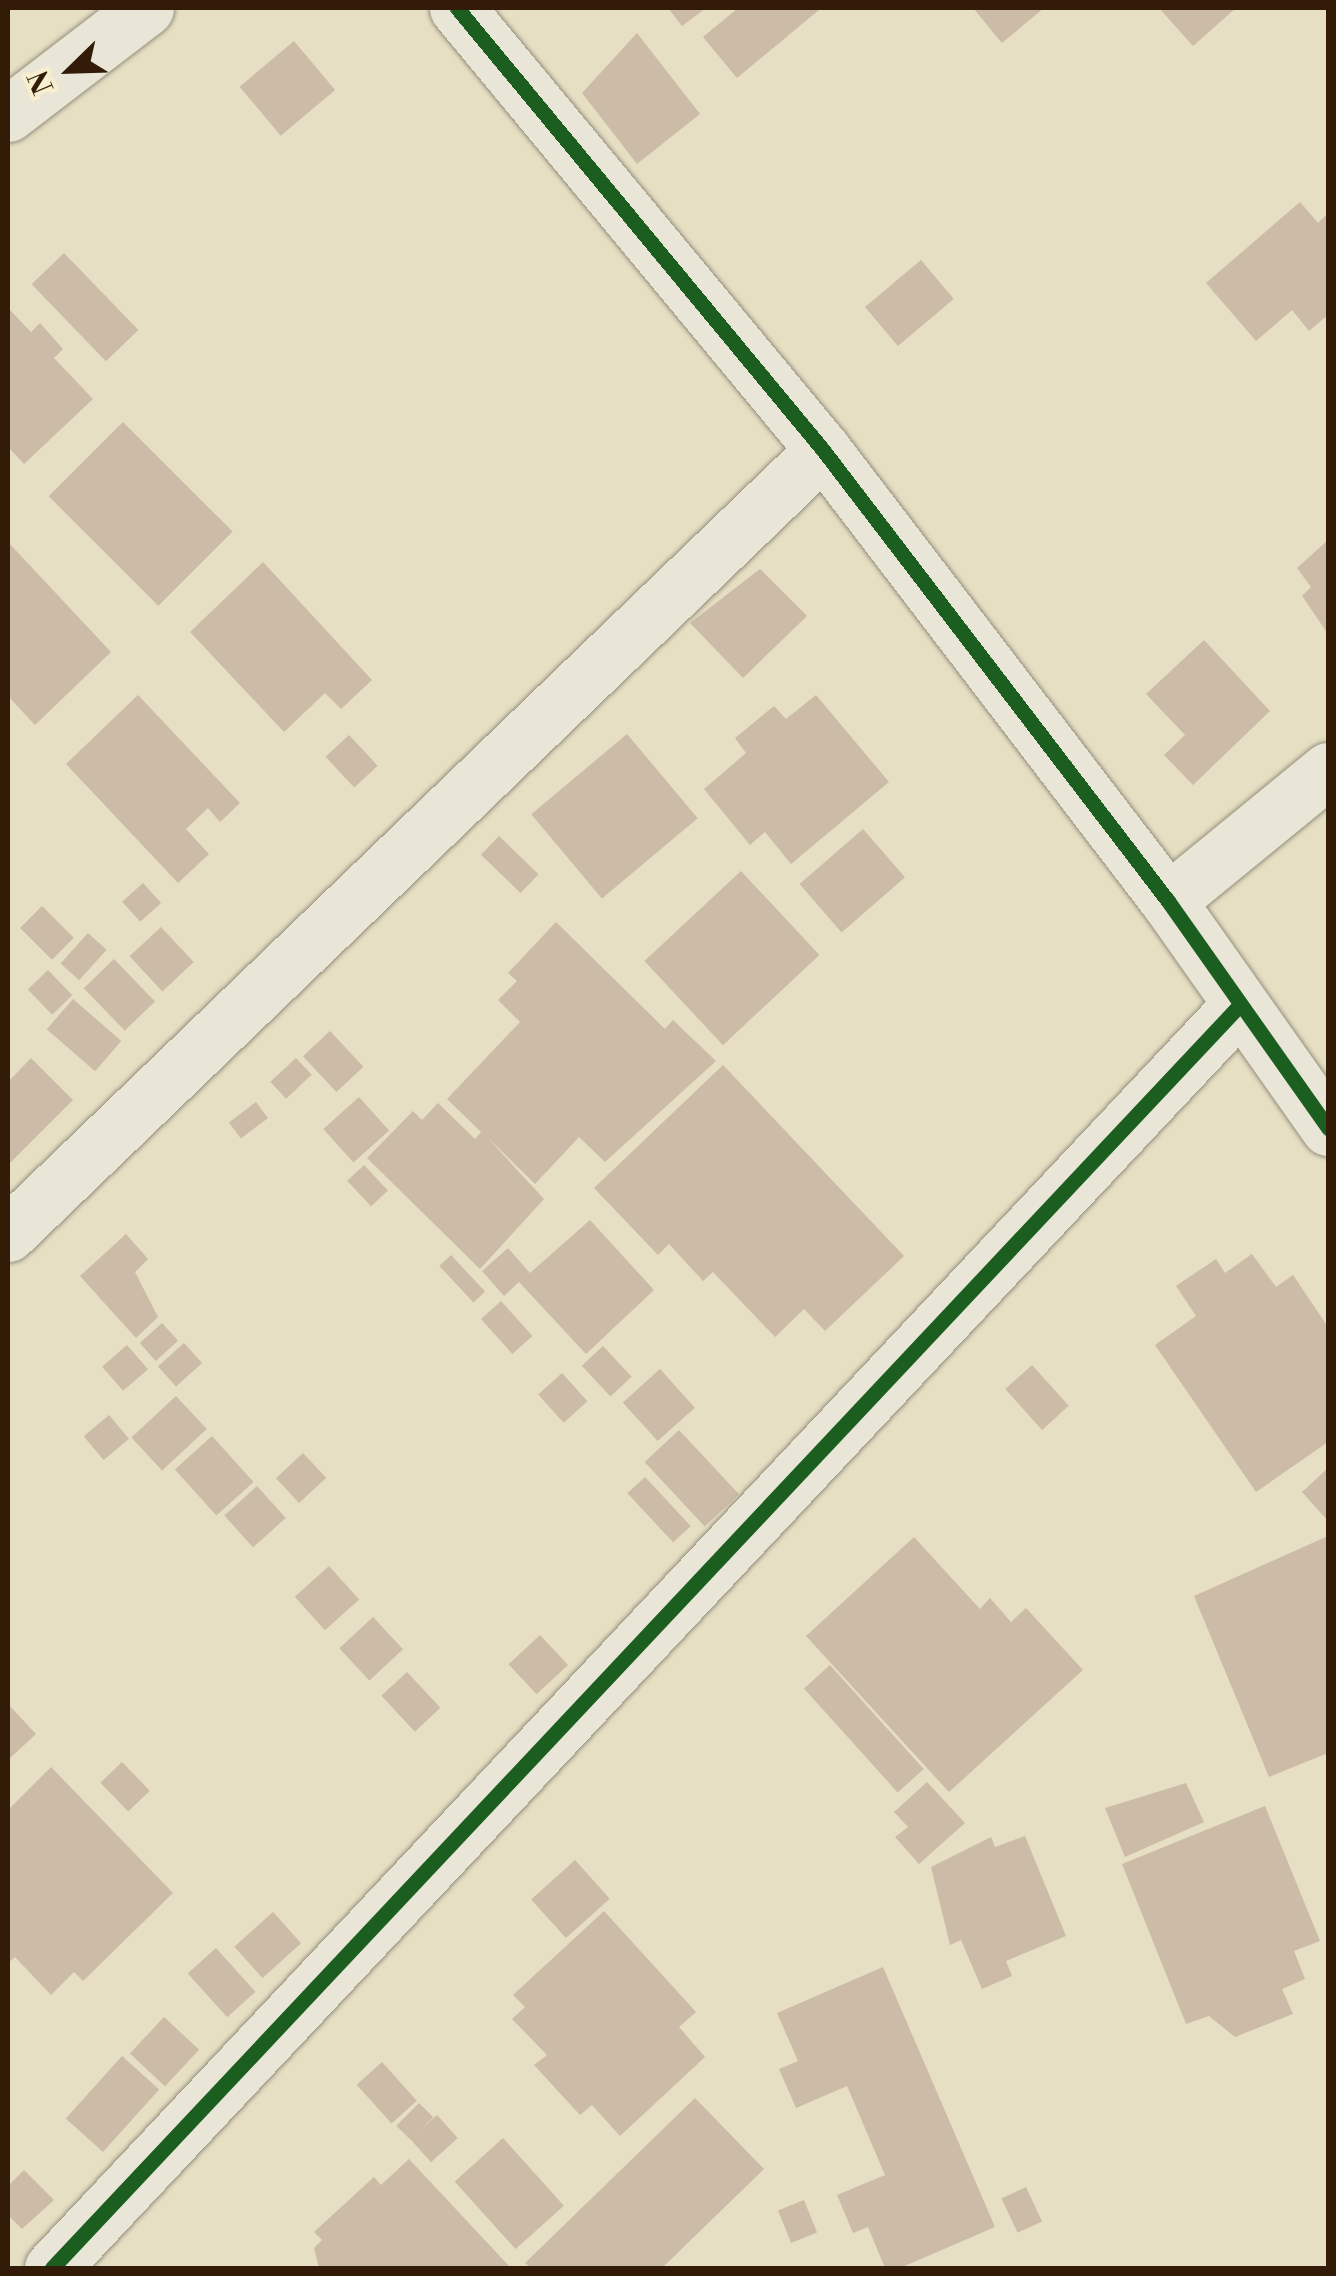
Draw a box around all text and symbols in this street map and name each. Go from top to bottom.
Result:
north arrow [20,20,120,120]
text: N [21,65,62,99]

